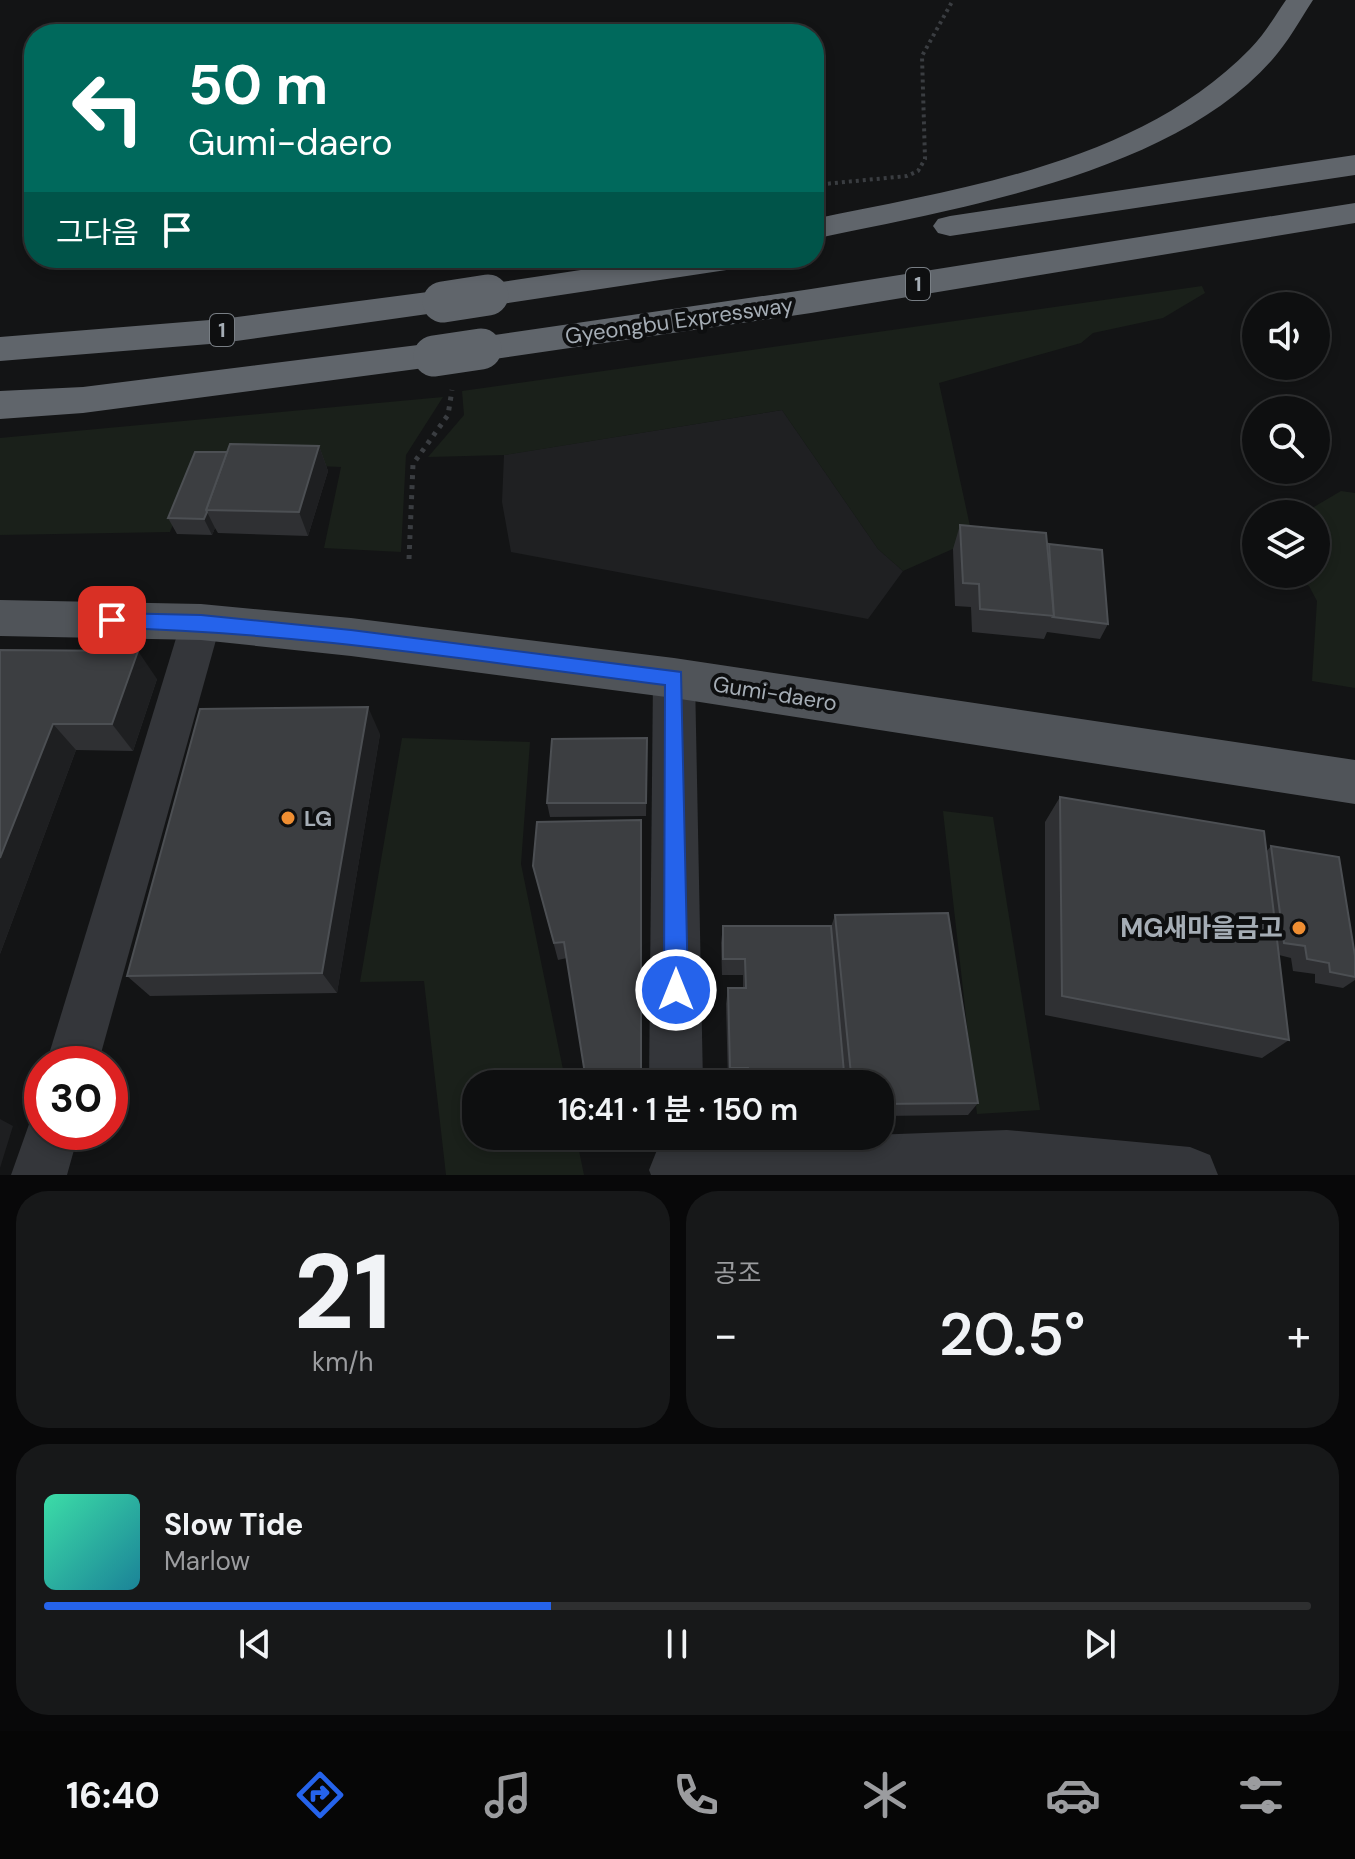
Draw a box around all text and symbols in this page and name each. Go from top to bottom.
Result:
text: 50 m [188,48,328,121]
icon: left [56,56,160,160]
text: Gumi-daero [188,119,393,166]
icon: arrive [155,208,199,252]
text: 그다음 [56,213,139,252]
road number: 1 [906,268,930,300]
street label: Gyeongbu Expressway [563,290,795,351]
map controls [1242,292,1330,588]
button: sound [1242,292,1330,380]
road number: 1 [210,314,234,346]
button: search [1242,396,1330,484]
button: layers [1242,500,1330,588]
pin [78,586,146,654]
icon: arrive [90,598,134,642]
street label: Gumi-daero [711,669,839,718]
place label: LG [304,804,332,833]
marker: LG [279,809,297,827]
place label: MG새마을금고 [1120,911,1283,945]
marker: MG새마을금고 [1290,919,1308,937]
position arrow [634,948,718,1032]
speed limit sign: 30 [24,1046,128,1150]
text: 16:41 · 1 분 · 150 m [558,1090,798,1129]
text: 21 [294,1225,392,1360]
text: 공조 [714,1256,761,1290]
text: 20.5° [939,1295,1085,1374]
text: − [714,1306,738,1364]
text: + [1287,1306,1311,1364]
text: km/h [312,1345,373,1379]
text: Slow Tide [164,1505,303,1544]
text: Marlow [164,1544,250,1578]
icon: previous [233,1622,277,1666]
icon: pause [655,1622,699,1666]
icon: next [1078,1622,1122,1666]
icon: directions [292,1767,348,1823]
icon: music [480,1767,536,1823]
icon: phone [668,1767,724,1823]
icon: climate [857,1767,913,1823]
icon: car [1045,1767,1101,1823]
icon: filters [1233,1767,1289,1823]
text: 16:40 [66,1772,160,1819]

